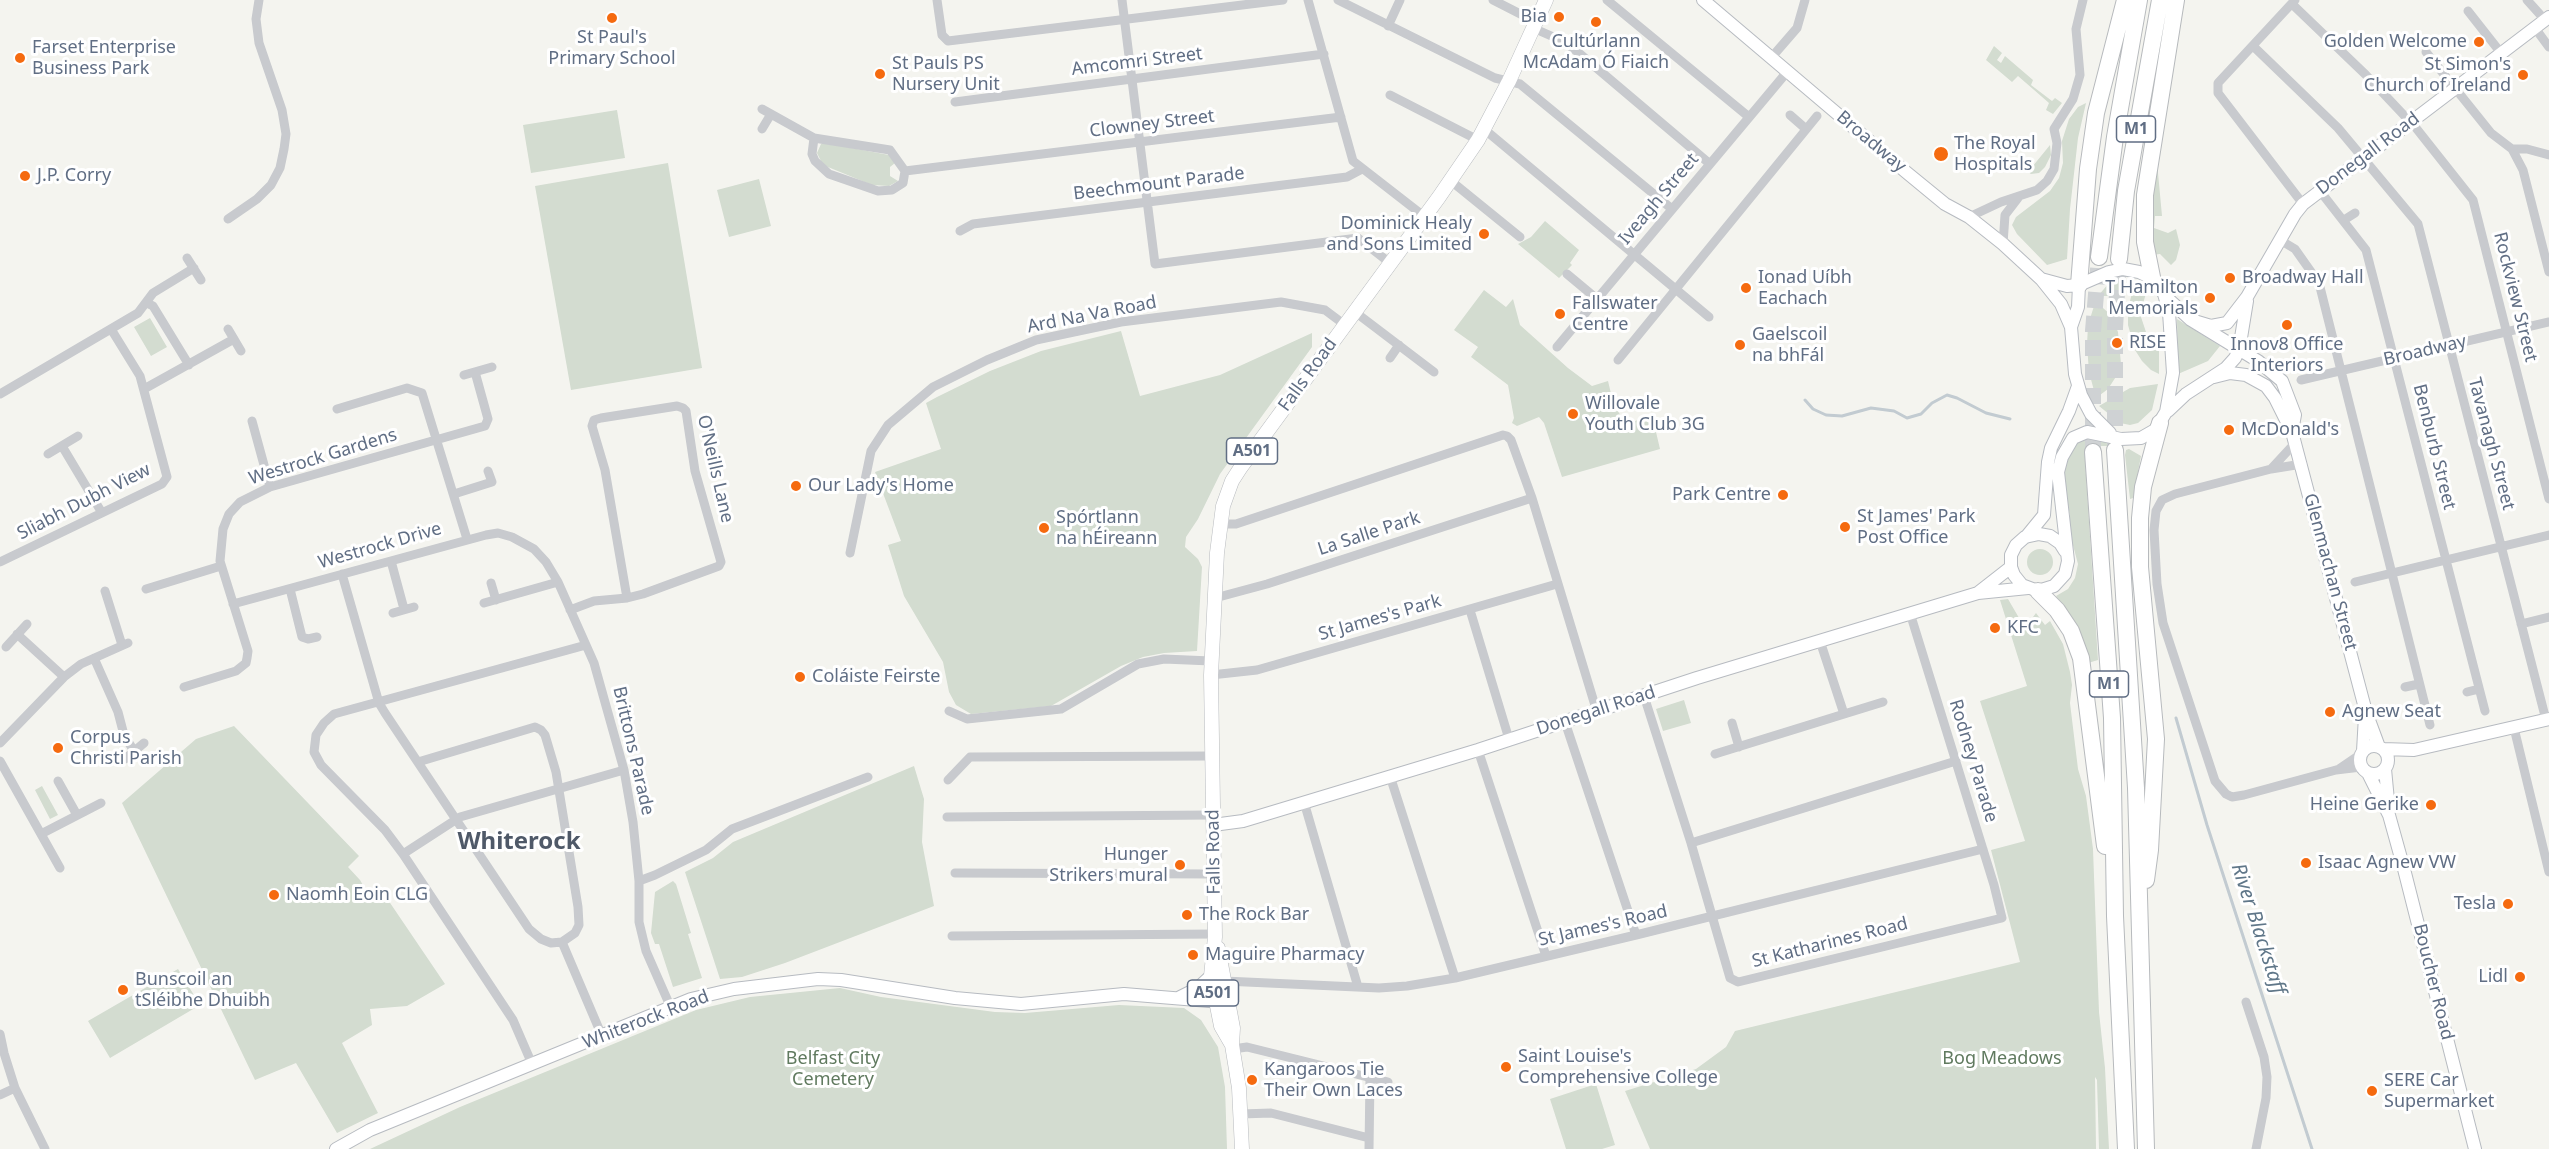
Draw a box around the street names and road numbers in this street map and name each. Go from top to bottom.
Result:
street label: Amcomri Street [1070,43,1204,81]
street label: Clowney Street [1088,106,1216,142]
street label: Broadway [1832,107,1910,177]
street label: Donegall Road [2312,108,2424,200]
road number: M1 [2116,116,2156,142]
street label: Iveagh Street [1615,149,1703,249]
street label: Beechmount Parade [1072,163,1246,205]
street label: Rockview Street [2488,230,2542,364]
street label: Ard Na Va Road [1026,292,1158,338]
street label: Broadway [2382,331,2468,371]
street label: Falls Road [1274,334,1342,416]
street label: Tavanagh Street [2463,375,2519,513]
street label: Benburb Street [2408,382,2460,512]
street label: O'Neills Lane [692,413,738,525]
street label: Westrock Gardens [246,424,400,490]
road number: A501 [1226,438,1278,464]
street label: Sliabh Dubh View [14,459,154,545]
street label: Glenmachan Street [2299,491,2361,653]
street label: La Salle Park [1315,507,1423,561]
street label: Westrock Drive [316,518,444,574]
street label: St James's Park [1316,590,1444,646]
road number: M1 [2090,671,2128,697]
street label: Donegall Road [1534,682,1658,740]
street label: Brittons Parade [608,685,658,817]
street label: Rodney Parade [1944,697,2002,825]
street label: Falls Road [1202,809,1226,895]
street label: St James's Road [1536,901,1670,951]
street label: St Katharines Road [1750,913,1910,973]
street label: Boucher Road [2408,922,2458,1042]
road number: A501 [1188,980,1238,1006]
street label: Whiterock Road [580,986,712,1054]

